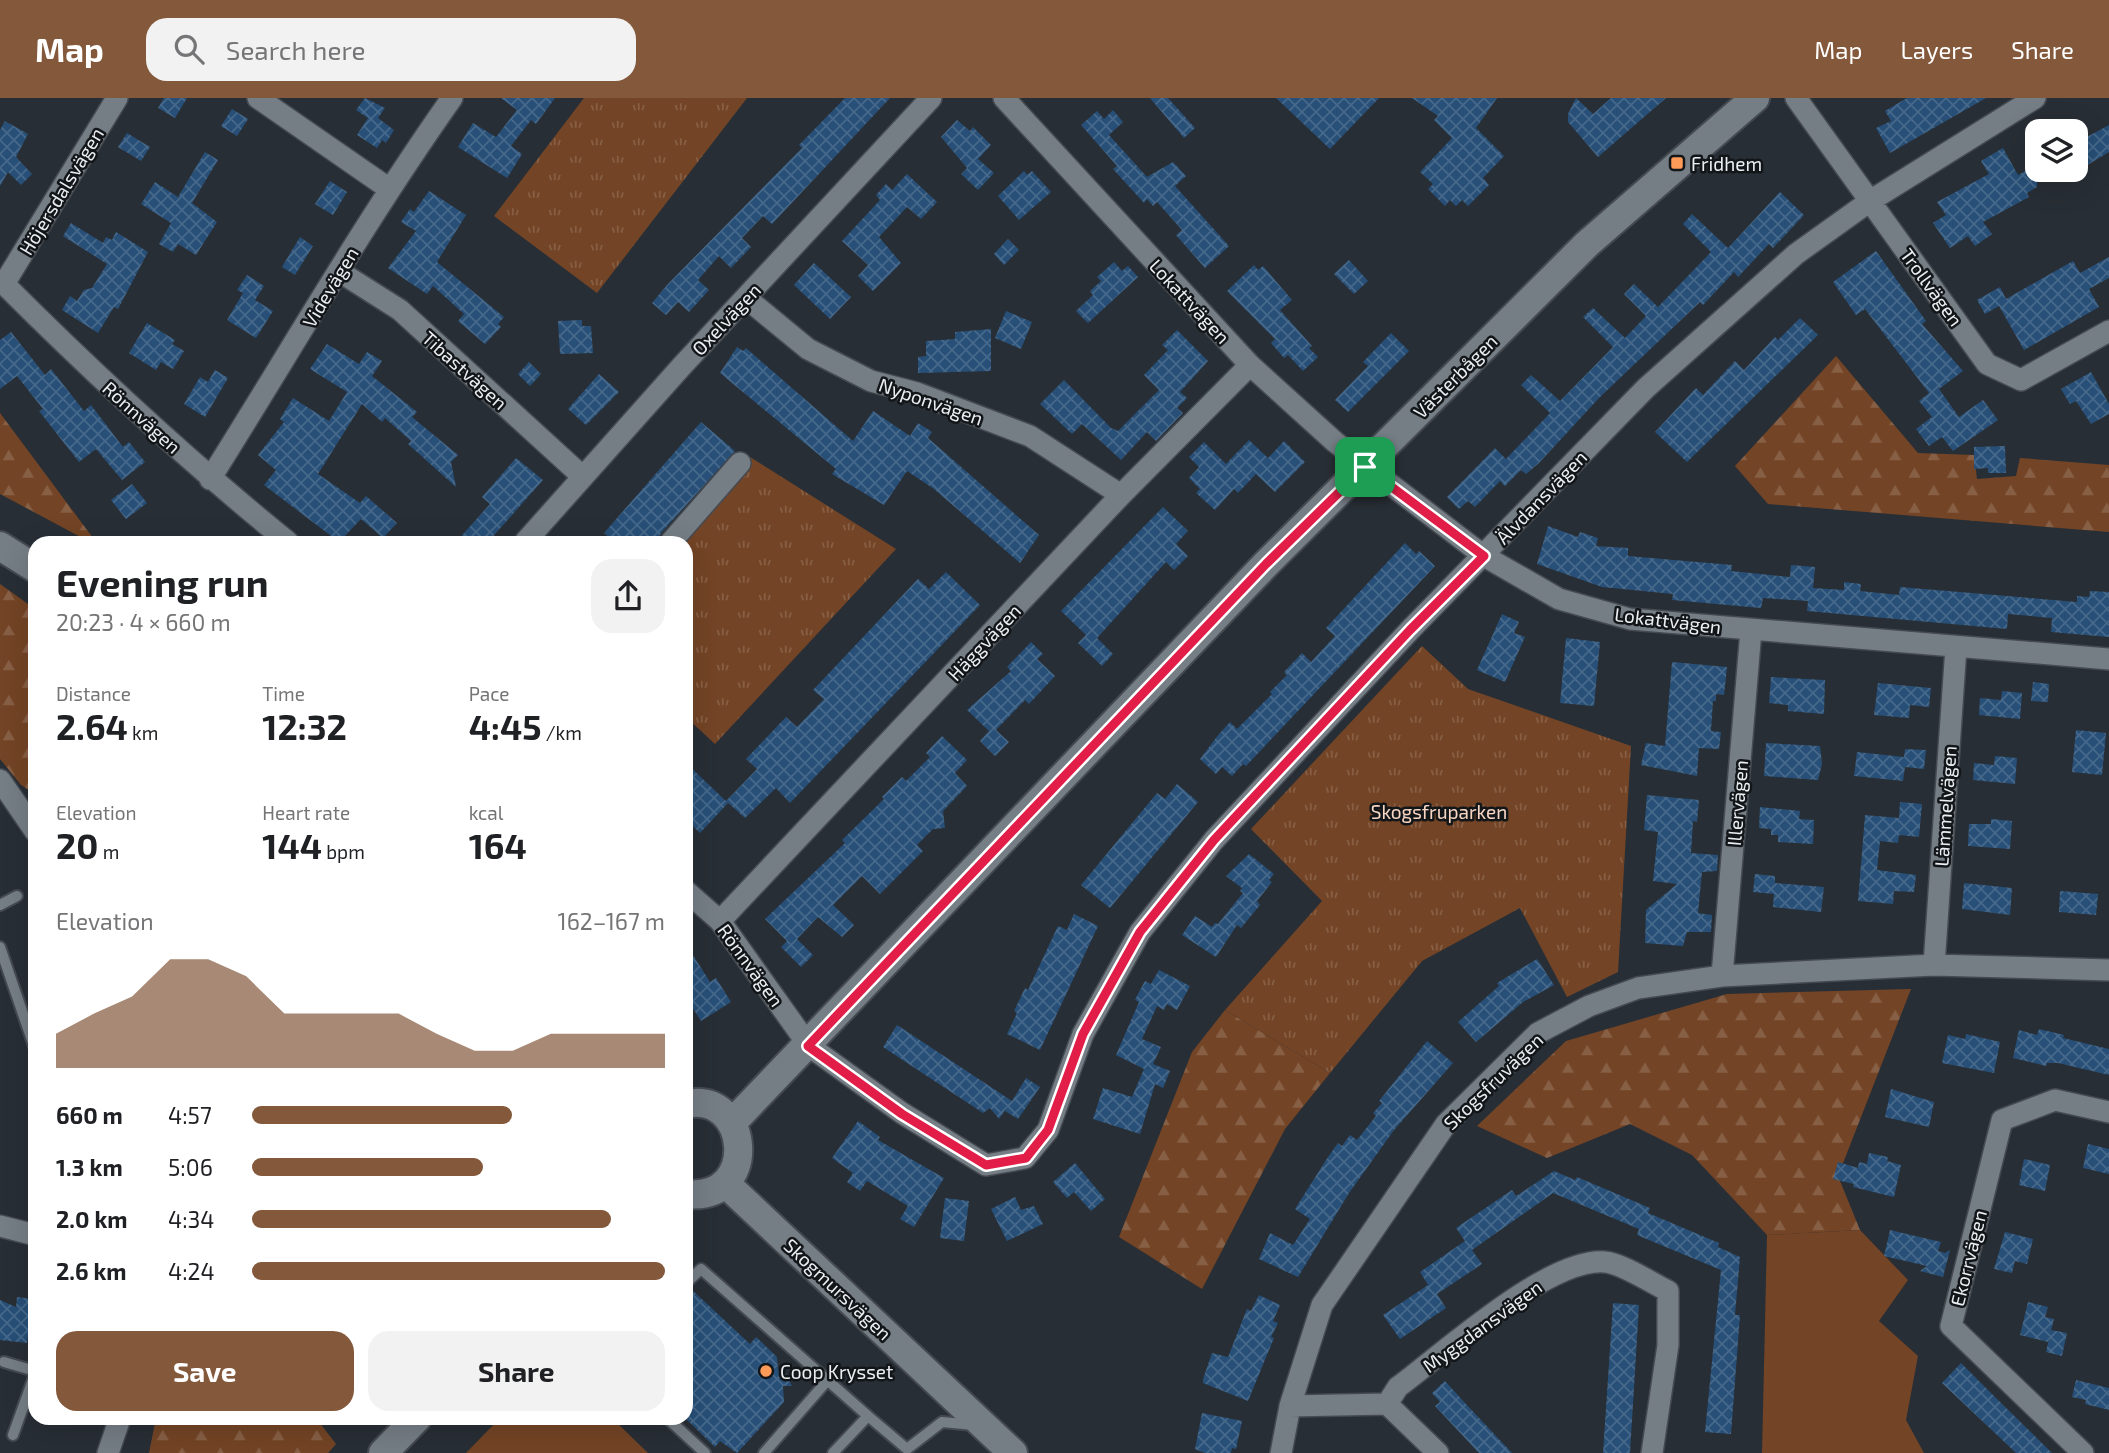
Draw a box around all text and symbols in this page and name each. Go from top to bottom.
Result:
search box [146,18,636,81]
text: Map [35,29,104,69]
icon: search [170,30,208,68]
text: Search here [226,34,365,65]
text: Map [1814,35,1862,64]
text: Layers [1900,35,1973,64]
text: Share [2011,35,2074,64]
map controls [2025,119,2088,182]
button: layers [2025,119,2088,182]
street label: Höjersdalsvägen [14,123,108,259]
place label: Fridhem [1691,152,1762,175]
marker: Fridhem [1669,155,1685,171]
street label: Videvägen [297,243,363,331]
street label: Trollvägen [1896,244,1968,330]
street label: Lokattvägen [1145,254,1235,348]
street label: Oxelvägen [687,278,765,360]
street label: Tibastvägen [418,326,512,414]
street label: Västerbågen [1408,329,1502,423]
street label: Nyponvägen [876,372,986,430]
street label: Rönnvägen [98,376,186,458]
pin [1335,437,1395,497]
street label: Älvdansvägen [1491,445,1591,549]
icon: arrive [1346,448,1384,486]
text: Evening run [56,559,269,605]
button: share [591,559,665,633]
street label: Häggvägen [943,599,1025,685]
street label: Lokattvägen [1613,602,1723,638]
text: 20:23 · 4 × 660 m [56,608,231,636]
text: Distance [56,682,131,705]
text: Time [262,682,305,705]
text: Pace [469,682,510,705]
text: 2.64 [56,705,128,747]
text: 12:32 [262,705,347,747]
text: 4:45 [469,705,542,747]
text: km [128,721,158,744]
text: /km [542,721,582,744]
street label: Lämmelvägen [1929,745,1961,867]
street label: Illervägen [1722,759,1752,847]
park label: Skogsfruparken [1371,800,1507,823]
text: Elevation [56,801,137,824]
text: Heart rate [262,801,350,824]
text: kcal [469,801,503,824]
text: 20 [56,824,98,866]
text: 144 [262,824,322,866]
text: 164 [469,824,527,866]
text: m [98,840,119,863]
text: bpm [322,840,365,863]
text: Elevation [56,907,154,935]
text: 162–167 m [558,907,665,935]
street label: Rönnvägen [713,919,789,1011]
street label: Skogsfruvägen [1439,1028,1547,1134]
text: 660 m [56,1101,123,1129]
text: 4:57 [168,1101,212,1129]
text: 1.3 km [56,1153,123,1181]
text: 5:06 [168,1153,213,1181]
text: 2.0 km [56,1205,128,1233]
text: 4:34 [168,1205,215,1233]
street label: Ekorrvägen [1945,1208,1991,1308]
street label: Skogmursvägen [780,1233,896,1345]
text: 2.6 km [56,1257,127,1285]
text: 4:24 [168,1257,215,1285]
street label: Myggdansvägen [1418,1275,1546,1377]
button: Save [56,1331,354,1411]
button: Share [368,1331,665,1411]
place label: Coop Krysset [780,1360,893,1383]
marker: Coop Krysset [758,1363,774,1379]

